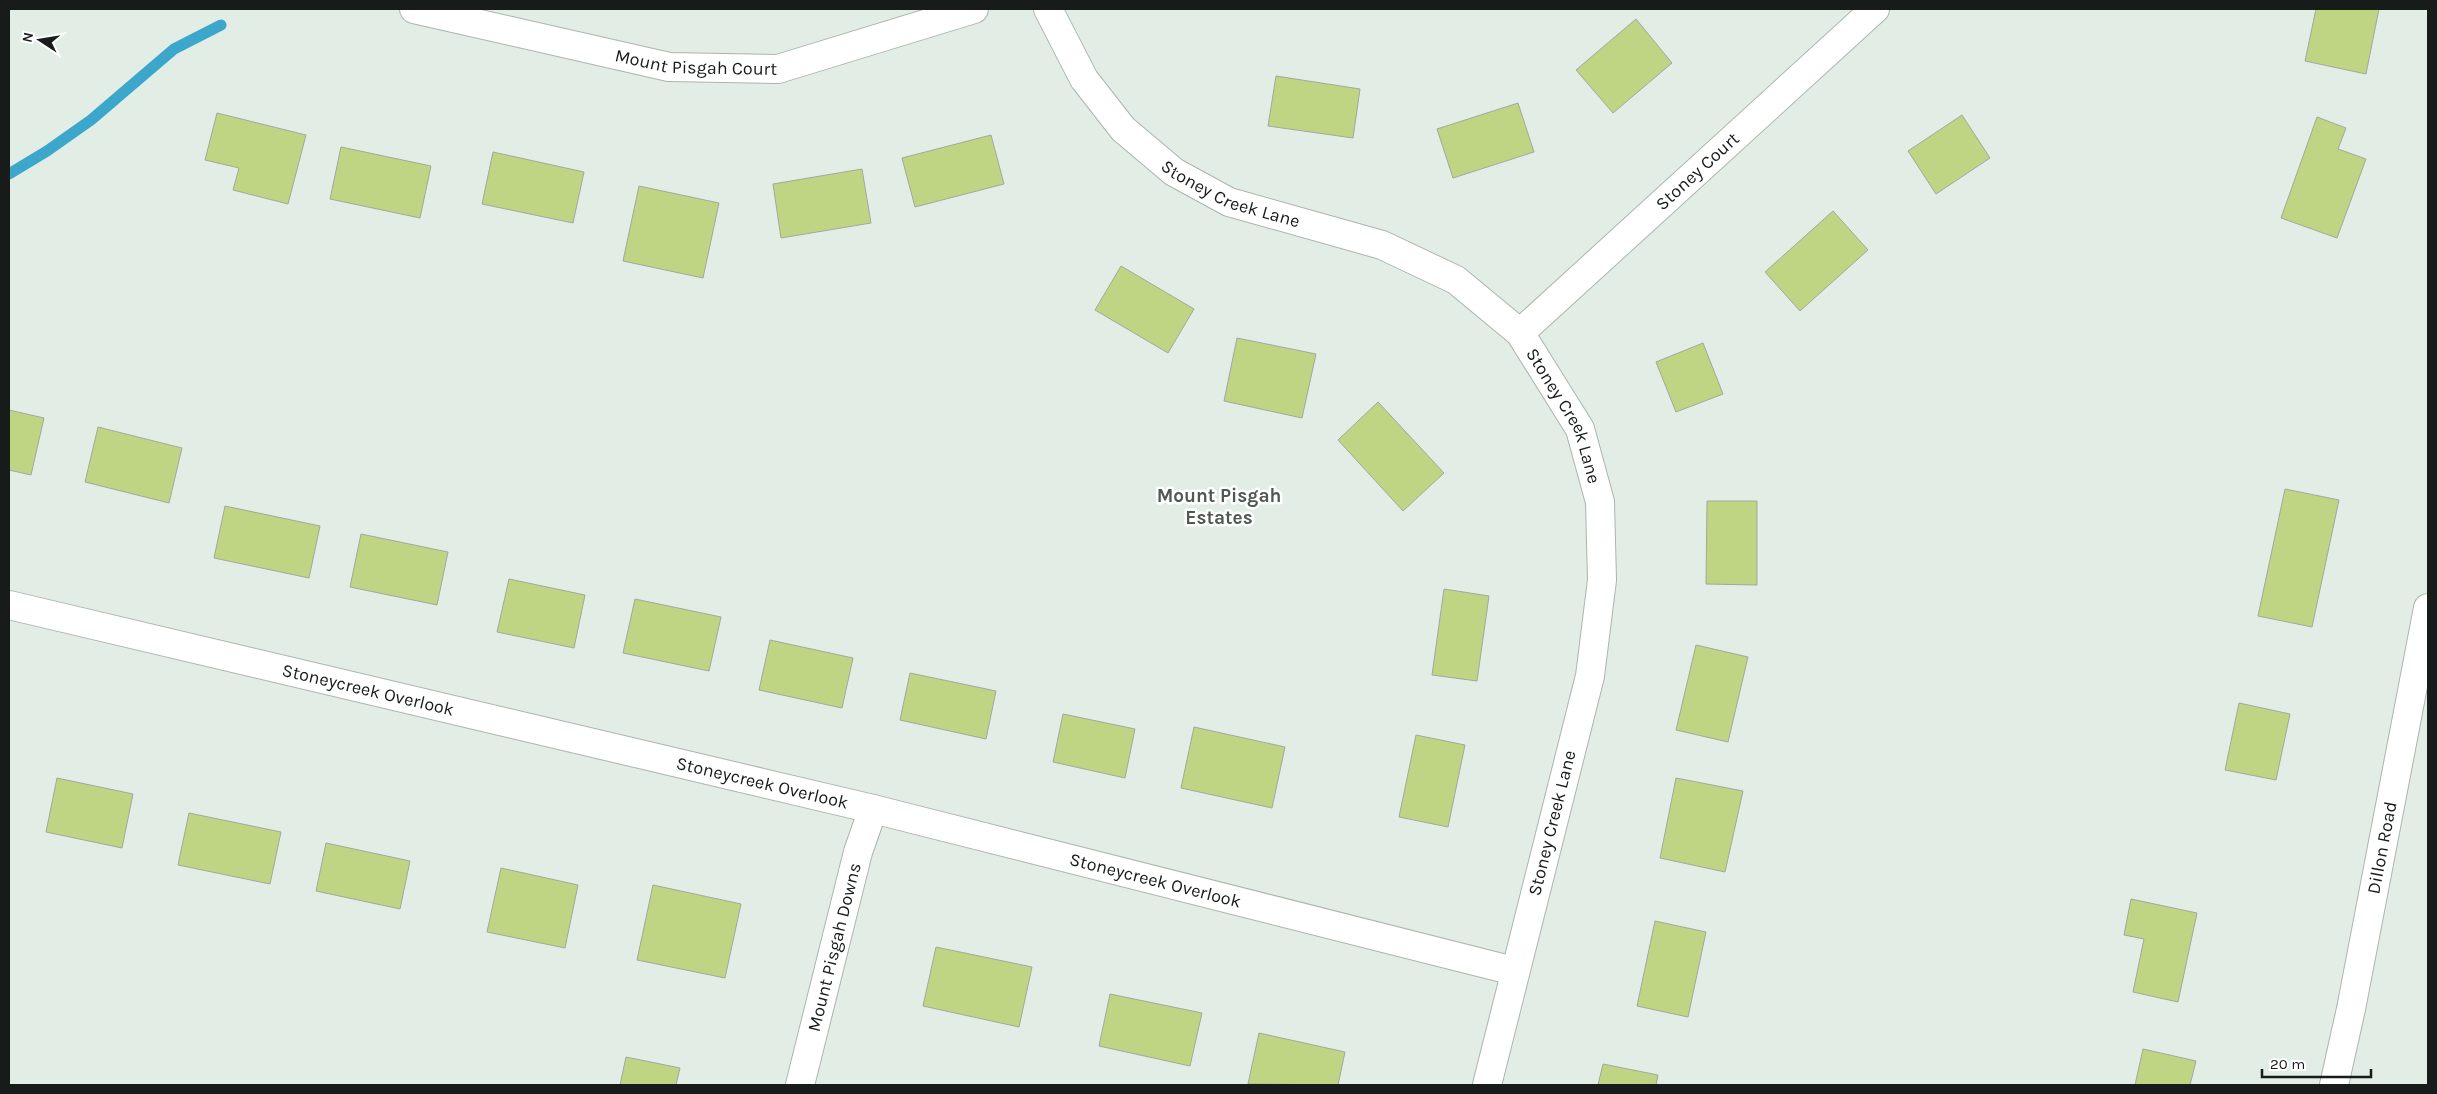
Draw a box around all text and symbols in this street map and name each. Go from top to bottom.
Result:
north arrow [15,15,65,65]
text: N [18,31,37,44]
street label: Mount Pisgah Court [613,44,777,80]
street label: Stoney Court [1651,127,1744,215]
street label: Stoney Creek Lane [1157,155,1302,232]
street label: Stoney Creek Lane [1521,344,1605,486]
district label: Mount Pisgah Estates [1157,485,1281,529]
street label: Stoneycreek Overlook [280,659,456,721]
street label: Stoney Creek Lane [1523,748,1581,898]
street label: Stoneycreek Overlook [674,752,851,814]
street label: Dillon Road [2362,800,2402,896]
street label: Stoneycreek Overlook [1067,848,1243,913]
street label: Mount Pisgah Downs [803,861,866,1034]
scale bar [2262,1046,2371,1078]
text: 20 m [2270,1055,2305,1073]

